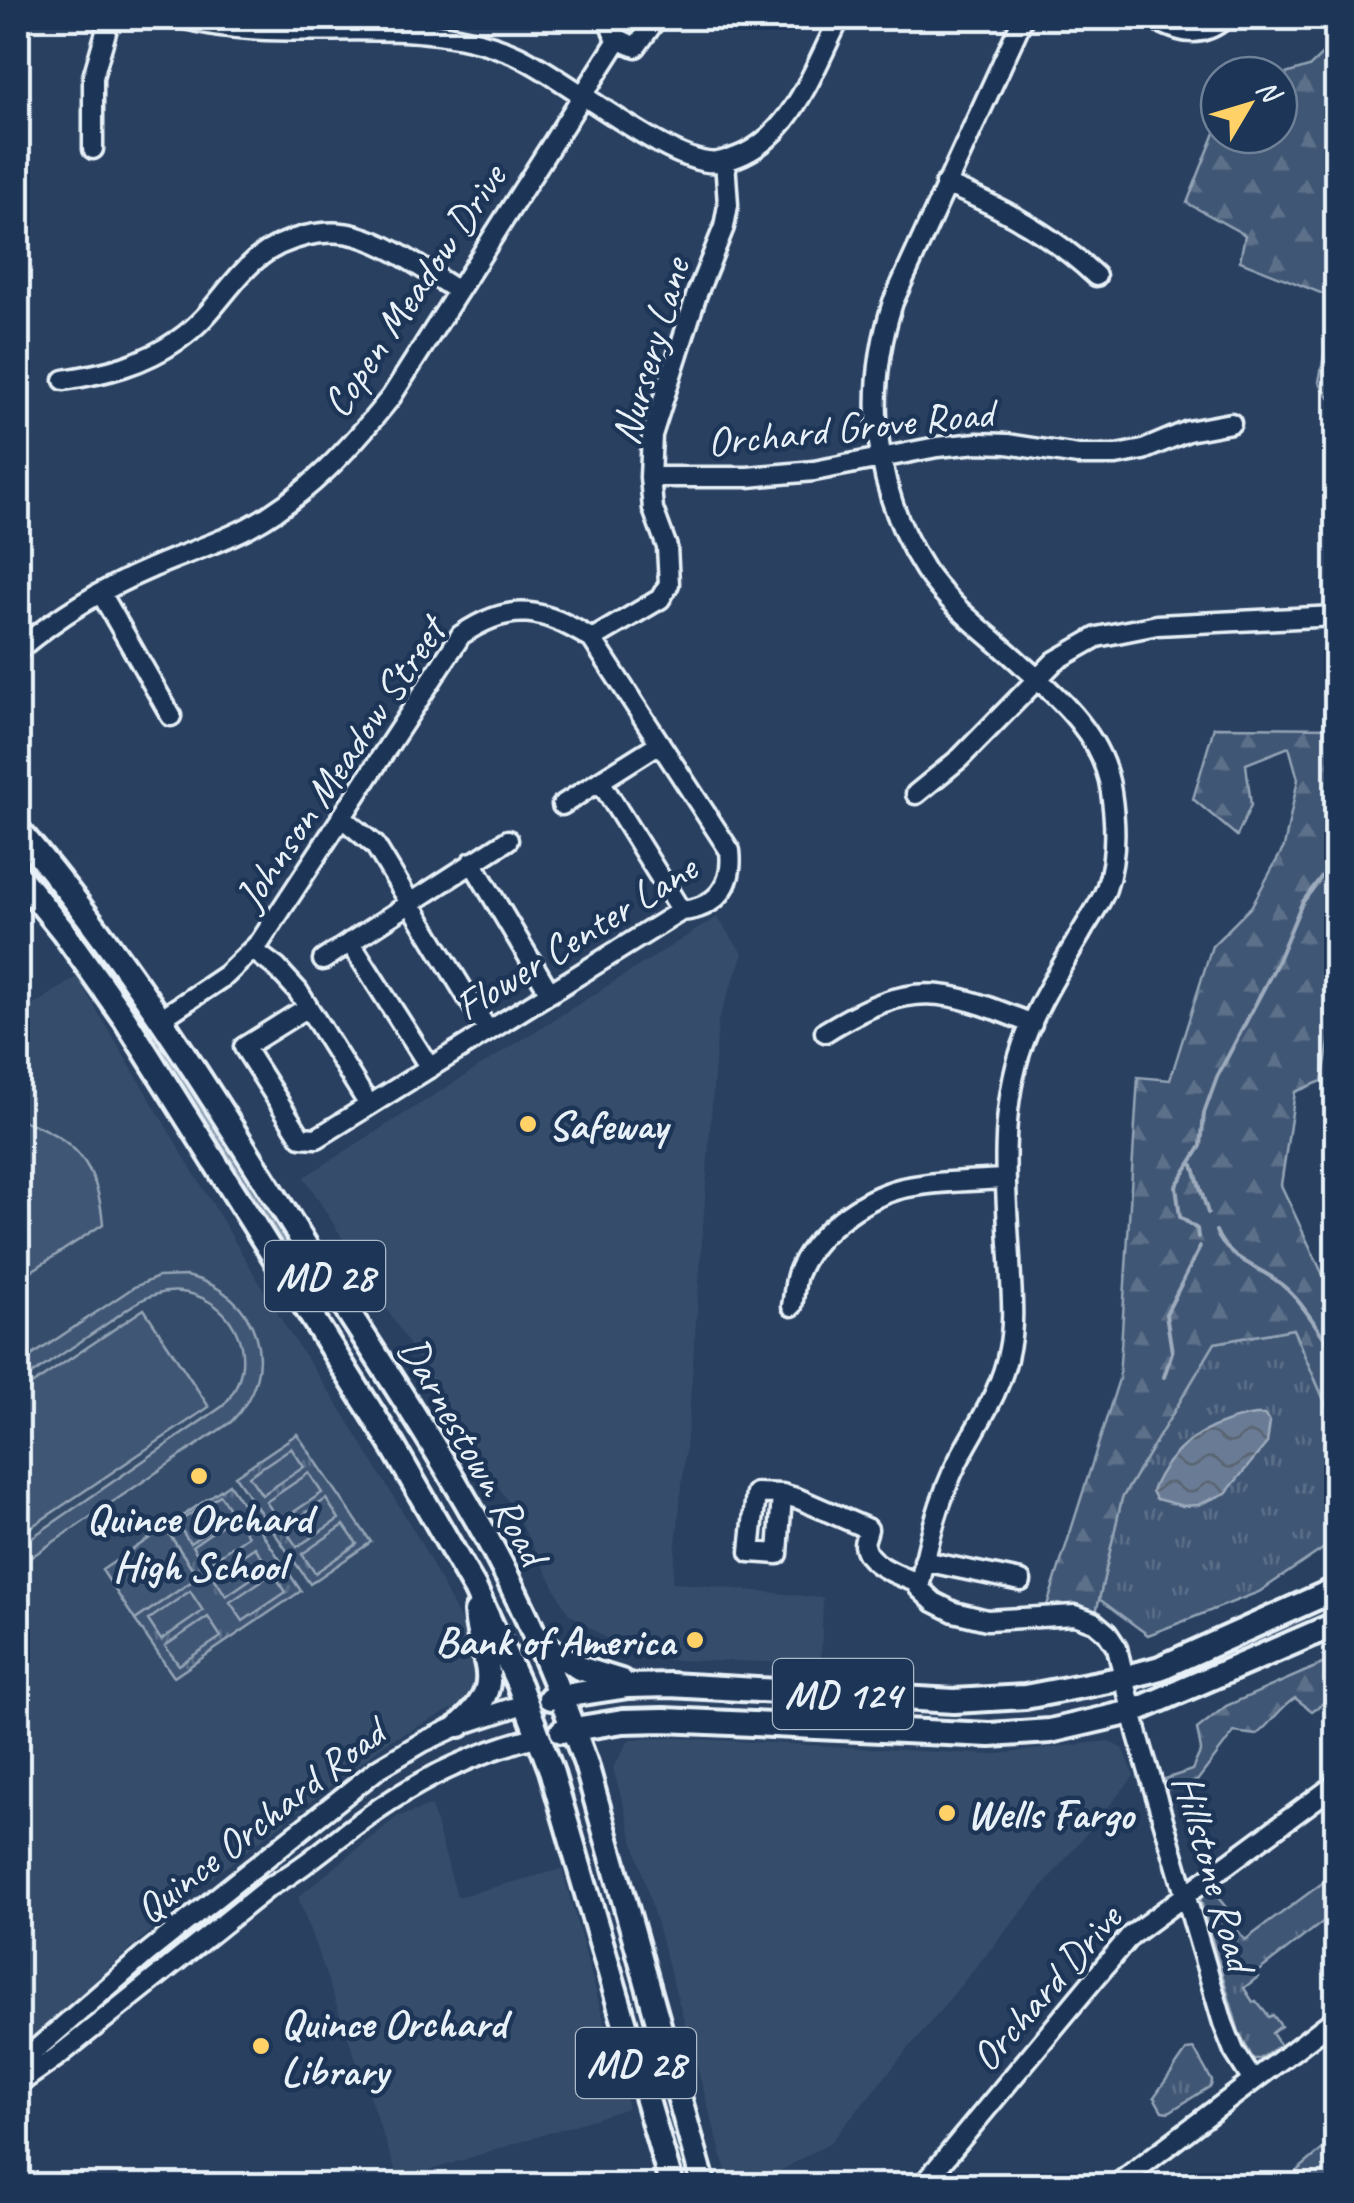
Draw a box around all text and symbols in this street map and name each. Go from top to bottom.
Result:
north arrow [1199,55,1299,155]
text: N [1249,72,1290,111]
street label: Copen Meadow Drive [310,152,520,427]
street label: Nursery Lane [599,249,703,451]
street label: Orchard Grove Road [705,385,1002,469]
street label: Johnson Meadow Street [222,604,460,922]
street label: Flower Center Lane [445,841,708,1033]
place label: Safeway [548,1099,672,1152]
marker: Safeway [517,1113,539,1135]
road number: MD 28 [265,1241,385,1311]
street label: Darnestown Road [386,1327,563,1580]
marker: Quince Orchard High School [188,1465,210,1487]
place label: Quince Orchard High School [87,1492,319,1593]
place label: Bank of America [435,1615,678,1668]
marker: Bank of America [684,1629,706,1651]
road number: MD 124 [773,1659,913,1729]
street label: Quince Orchard Road [124,1703,401,1935]
street label: Hillstone Road [1160,1768,1268,1982]
place label: Wells Fargo [967,1788,1136,1841]
marker: Wells Fargo [936,1802,958,1824]
street label: Orchard Drive [959,1892,1135,2083]
place label: Quince Orchard Library [281,1997,513,2098]
road number: MD 28 [576,2028,696,2098]
marker: Quince Orchard Library [250,2035,272,2057]

